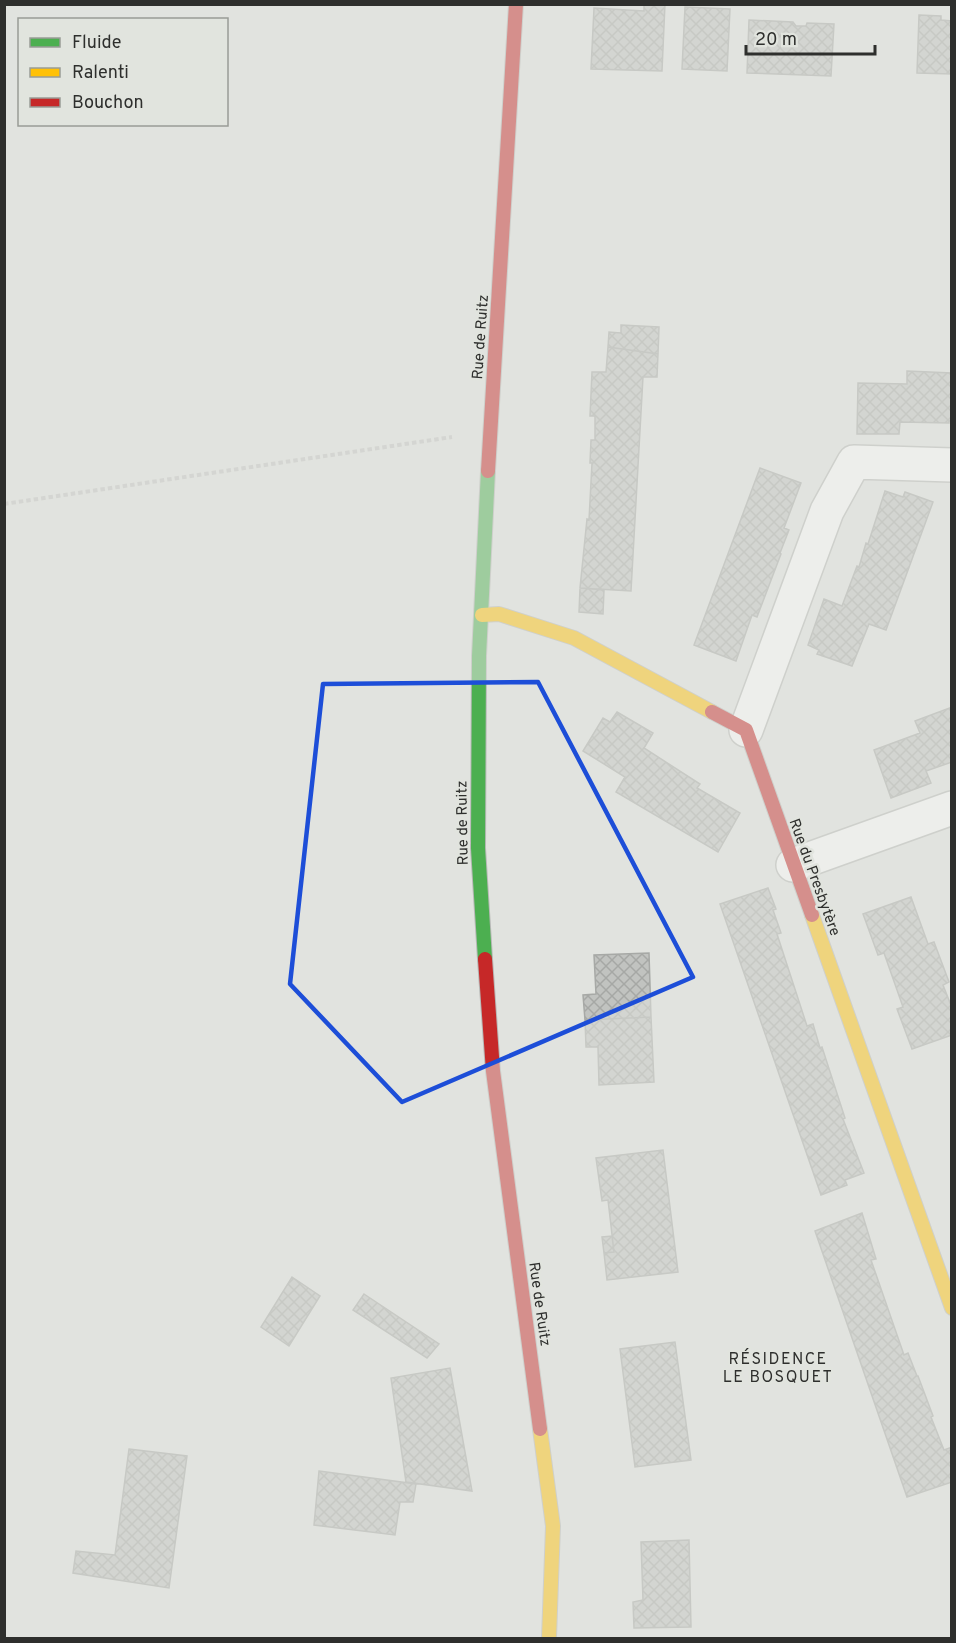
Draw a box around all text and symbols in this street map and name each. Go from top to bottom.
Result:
legend [18,18,228,126]
scale bar [746,18,875,56]
text: 20 m [755,29,797,52]
text: Fluide [72,32,121,55]
text: Ralenti [72,62,129,85]
text: Bouchon [72,92,144,115]
street label: Rue de Ruitz [469,294,494,380]
street label: Rue de Ruitz [453,780,474,866]
street label: Rue du Presbytère [784,816,844,939]
street label: Rue de Ruitz [523,1261,554,1348]
district label: RÉSIDENCE LE BOSQUET [723,1348,833,1388]

